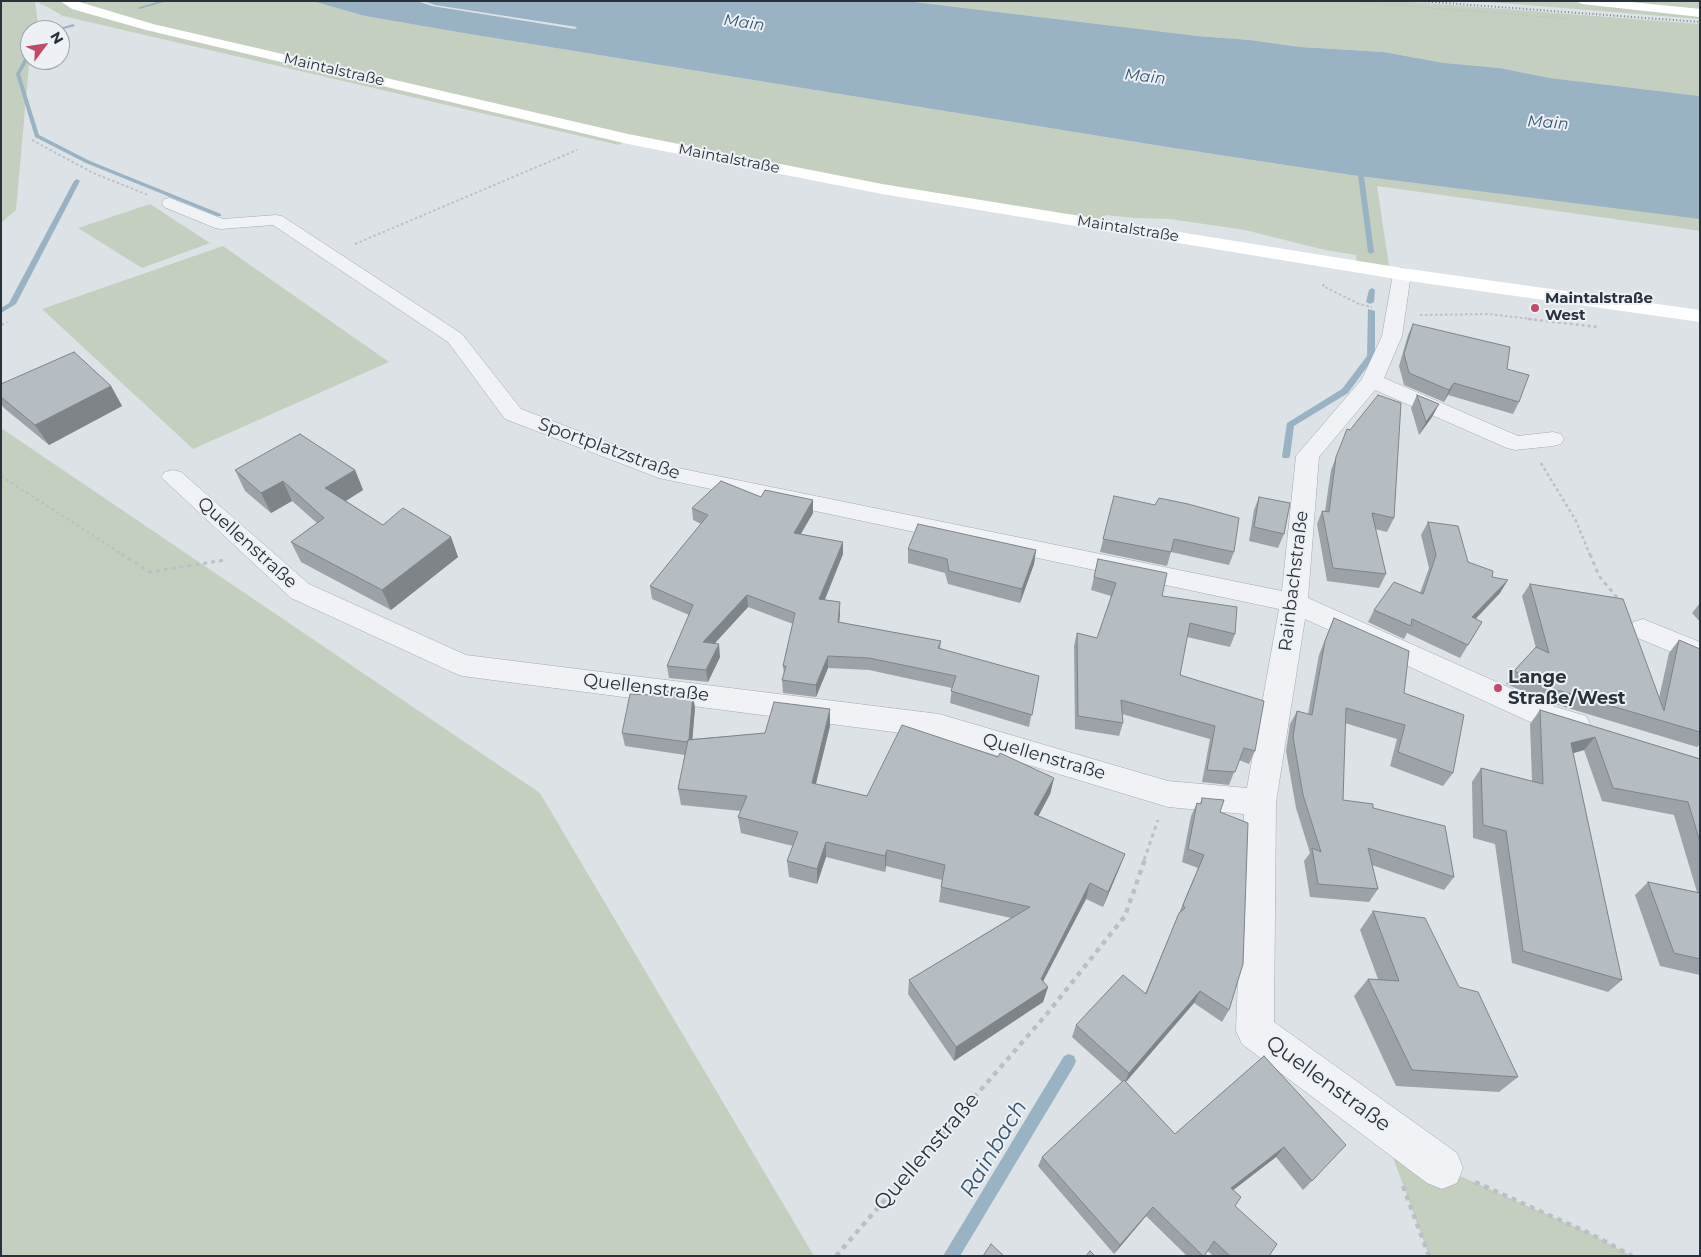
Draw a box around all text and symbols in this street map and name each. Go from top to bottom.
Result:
water label: Main [722,11,766,35]
north arrow [20,20,70,70]
text: N [46,28,68,47]
street label: Maintalstraße [282,50,386,90]
water label: Main [1123,65,1167,89]
water label: Main [1527,112,1569,134]
street label: Maintalstraße [677,140,781,178]
street label: Maintalstraße [1076,212,1180,246]
place label: Maintalstraße West [1545,290,1653,325]
marker: Maintalstraße West [1529,302,1541,314]
street label: Sportplatzstraße [535,413,683,485]
street label: Quellenstraße [193,493,301,593]
street label: Rainbachstraße [1275,509,1313,653]
place label: Lange Straße/West [1508,667,1626,710]
street label: Quellenstraße [582,670,710,706]
marker: Lange Straße/West [1492,682,1504,694]
street label: Quellenstraße [980,729,1108,785]
street label: Quellenstraße [1261,1030,1395,1138]
street label: Quellenstraße [869,1088,985,1216]
water label: Rainbach [955,1096,1033,1202]

